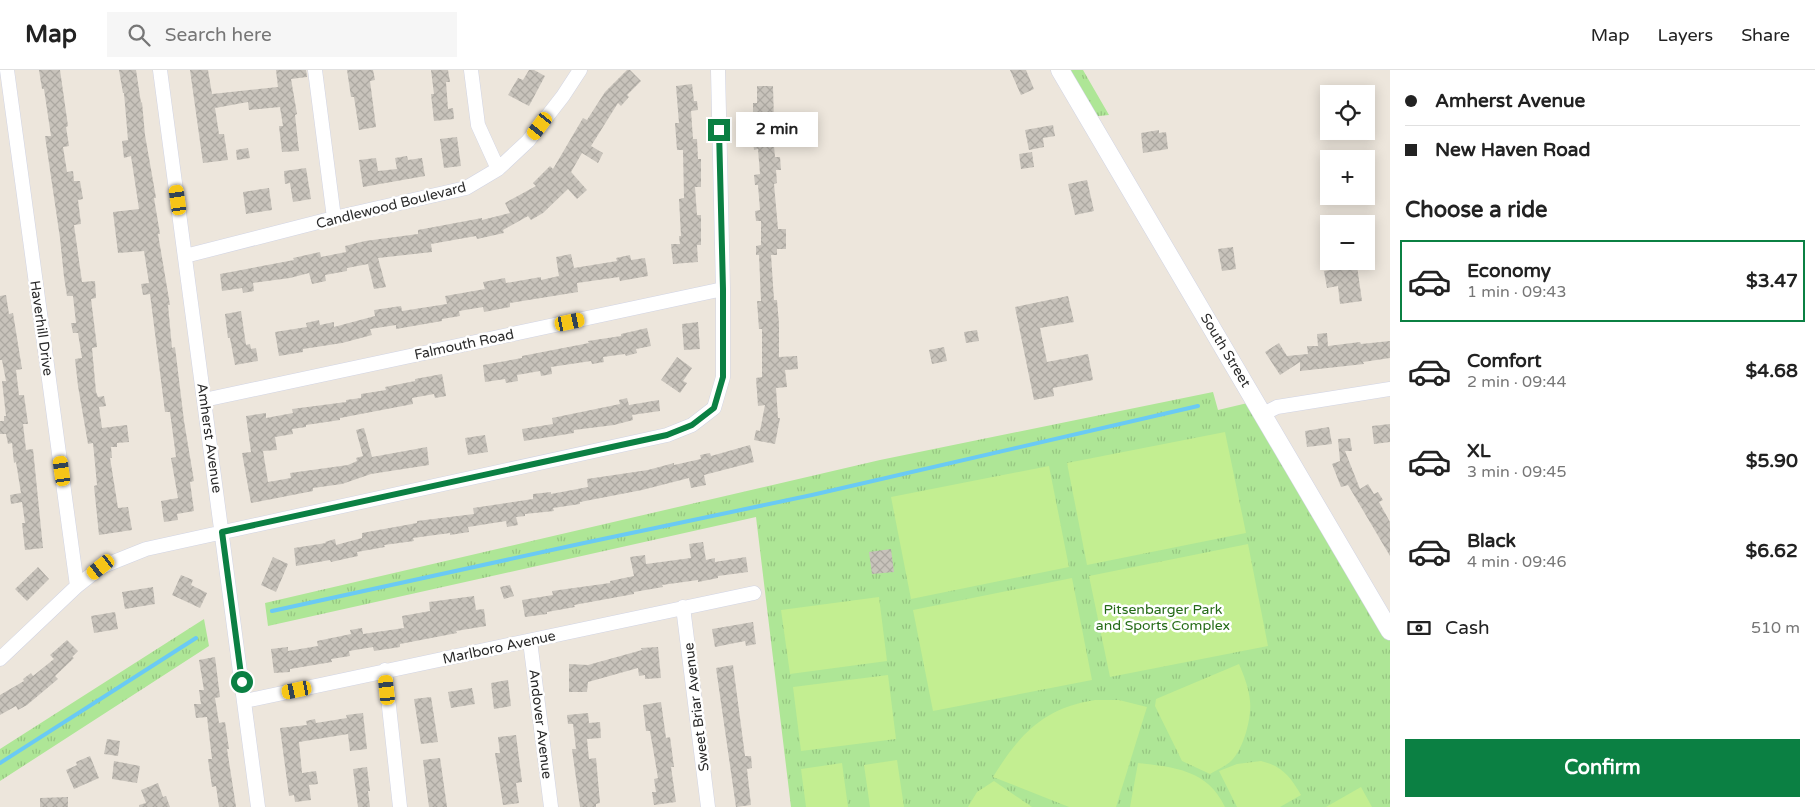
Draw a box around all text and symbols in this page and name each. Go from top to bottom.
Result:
search box [107,12,457,57]
text: Map [25,20,77,49]
icon: search [125,21,153,49]
text: Search here [165,24,272,46]
text: Map [1591,24,1630,46]
text: Layers [1658,24,1713,46]
text: Share [1741,24,1790,46]
map controls [1320,85,1375,270]
button: locate [1320,85,1375,140]
text: Amherst Avenue [1435,90,1585,112]
car [524,110,555,142]
callout: 2 min [736,112,819,148]
route end [708,119,730,141]
text: 2 min [756,119,798,139]
text: New Haven Road [1435,139,1590,161]
button: + [1320,150,1375,205]
street label: Candlewood Boulevard [314,179,468,232]
car [168,184,187,216]
text: Choose a ride [1405,197,1548,223]
button: − [1320,215,1375,270]
icon: car [1407,259,1452,304]
text: Economy [1467,260,1551,282]
text: $3.47 [1746,270,1798,292]
street label: Haverhill Drive [26,279,57,377]
text: 1 min · 09:43 [1467,282,1566,302]
street label: South Street [1197,310,1255,391]
car [553,312,586,332]
street label: Falmouth Road [413,326,515,363]
icon: car [1407,349,1452,394]
text: Comfort [1467,350,1541,372]
text: $4.68 [1746,360,1798,382]
text: 2 min · 09:44 [1467,372,1566,392]
street label: Amherst Avenue [193,382,226,494]
icon: car [1407,439,1452,484]
text: XL [1467,440,1491,462]
text: $5.90 [1746,450,1798,472]
car [52,455,71,487]
text: 3 min · 09:45 [1467,462,1566,482]
icon: car [1407,529,1452,574]
text: Black [1467,530,1516,552]
text: $6.62 [1746,540,1798,562]
car [84,552,117,582]
text: 4 min · 09:46 [1467,552,1566,572]
park label: Pitsenbarger Park and Sports Complex [1096,601,1230,634]
icon: cash [1405,614,1433,642]
text: Cash [1445,617,1490,639]
text: 510 m [1751,618,1800,638]
street label: Marlboro Avenue [441,627,557,668]
street label: Sweet Briar Avenue [680,642,713,772]
street label: Andover Avenue [525,668,556,780]
route start [231,671,253,693]
car [377,674,396,706]
car [280,680,313,700]
button: Confirm [1405,739,1800,797]

